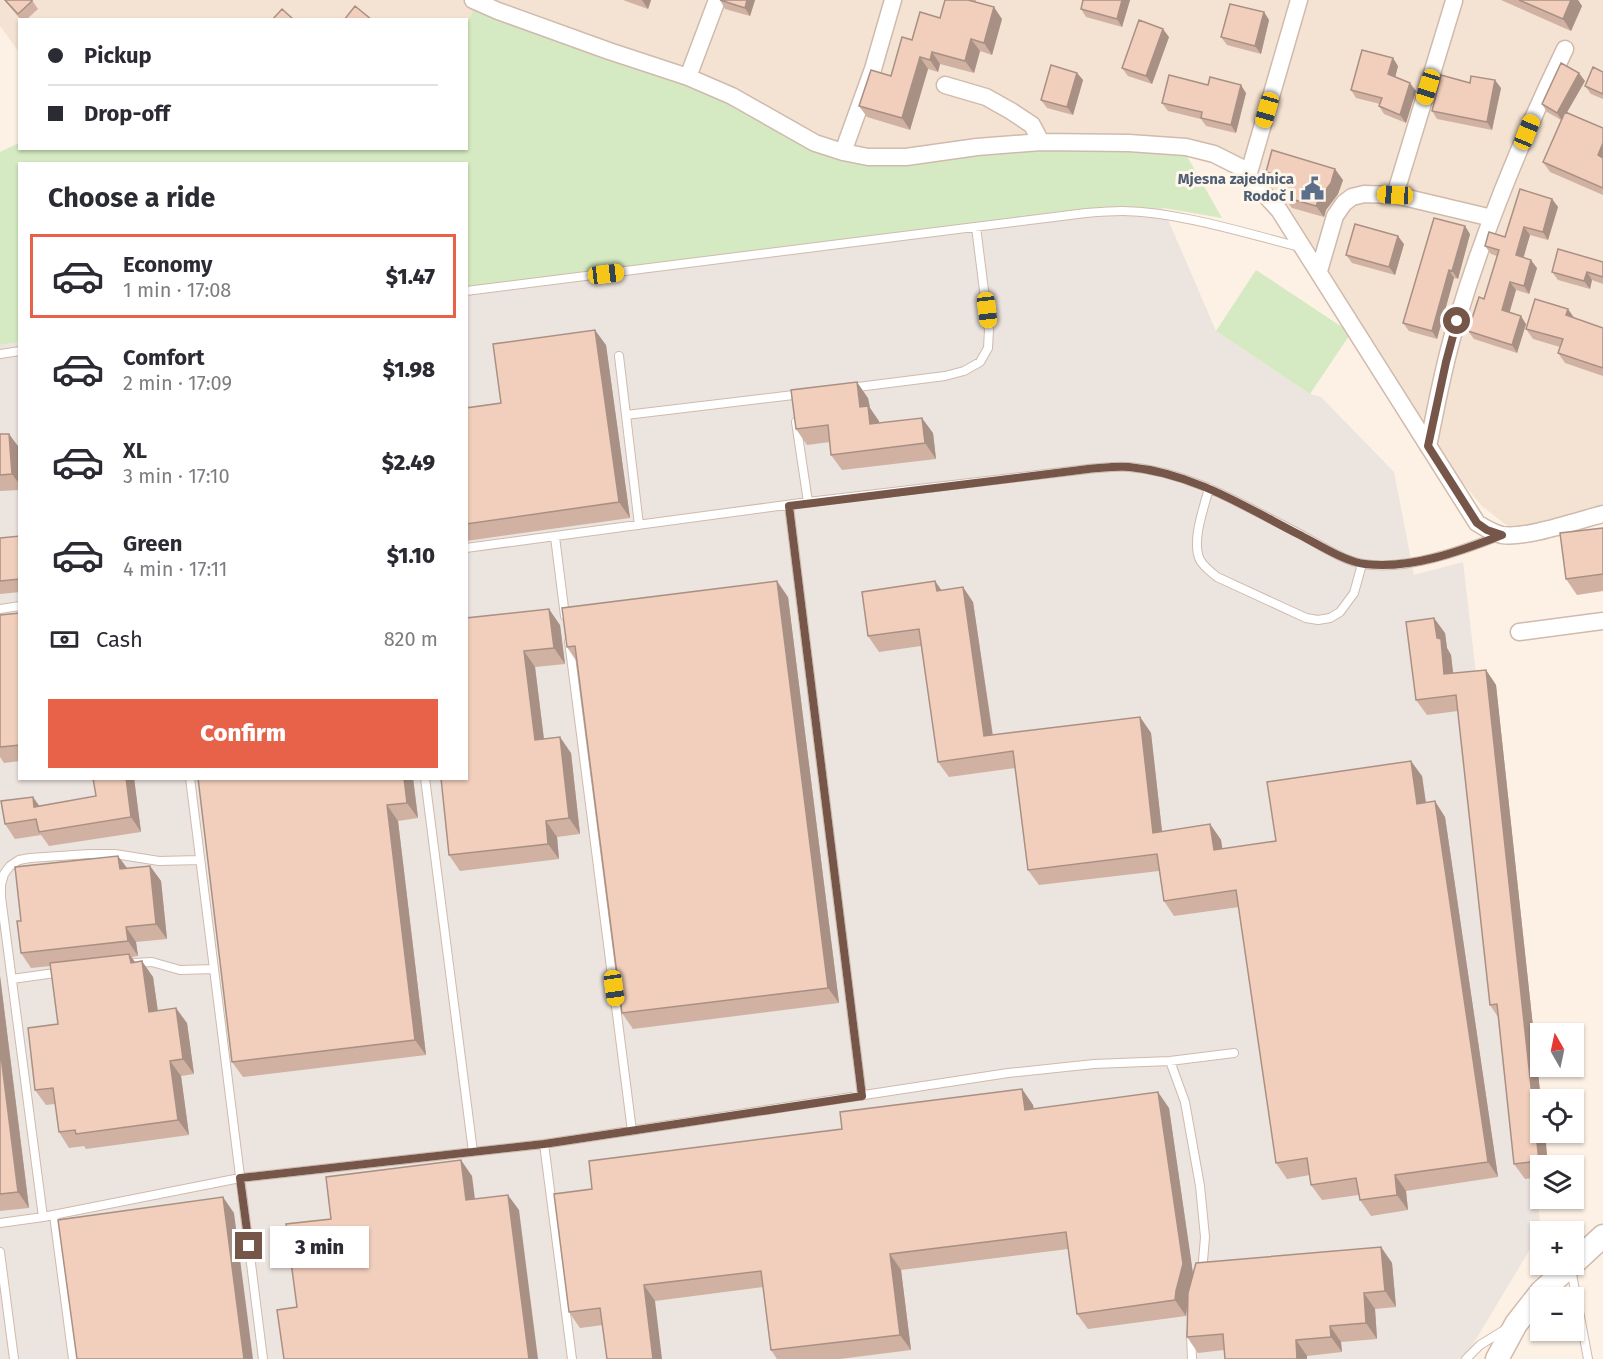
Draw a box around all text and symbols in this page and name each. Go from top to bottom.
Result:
text: Pickup [84,42,152,69]
car [1414,67,1442,107]
car [1253,90,1281,130]
text: Drop-off [84,100,170,127]
car [1512,112,1542,152]
place label: Mjesna zajednica Rodoč I [1178,170,1294,205]
public building icon: Mjesna zajednica Rodoč I [1299,175,1325,201]
text: Choose a ride [48,182,215,214]
car [1377,185,1413,205]
icon: car [51,249,105,303]
text: Economy [123,251,212,278]
text: $1.47 [386,263,435,290]
car [587,263,625,285]
text: 1 min · 17:08 [123,278,231,302]
car [976,291,998,329]
route start [1443,307,1470,334]
icon: car [51,342,105,396]
text: Comfort [123,344,204,371]
text: $1.98 [383,356,435,383]
text: 2 min · 17:09 [123,371,232,395]
icon: car [51,435,105,489]
text: XL [123,437,147,464]
text: $2.49 [382,449,435,476]
text: 3 min · 17:10 [123,464,230,488]
icon: car [51,528,105,582]
text: Green [123,530,182,557]
text: $1.10 [387,542,435,569]
text: 4 min · 17:11 [123,557,227,581]
icon: cash [48,623,81,656]
text: Cash [96,626,143,653]
text: 820 m [384,627,438,651]
button: Confirm [48,699,438,768]
car [603,969,625,1007]
north arrow [1530,1023,1584,1077]
map controls [1530,1023,1584,1341]
button: locate [1530,1089,1584,1143]
button: layers [1530,1155,1584,1209]
button: + [1530,1221,1584,1275]
callout: 3 min [270,1225,369,1267]
route end [235,1232,262,1259]
text: 3 min [295,1235,344,1259]
button: − [1530,1287,1584,1341]

